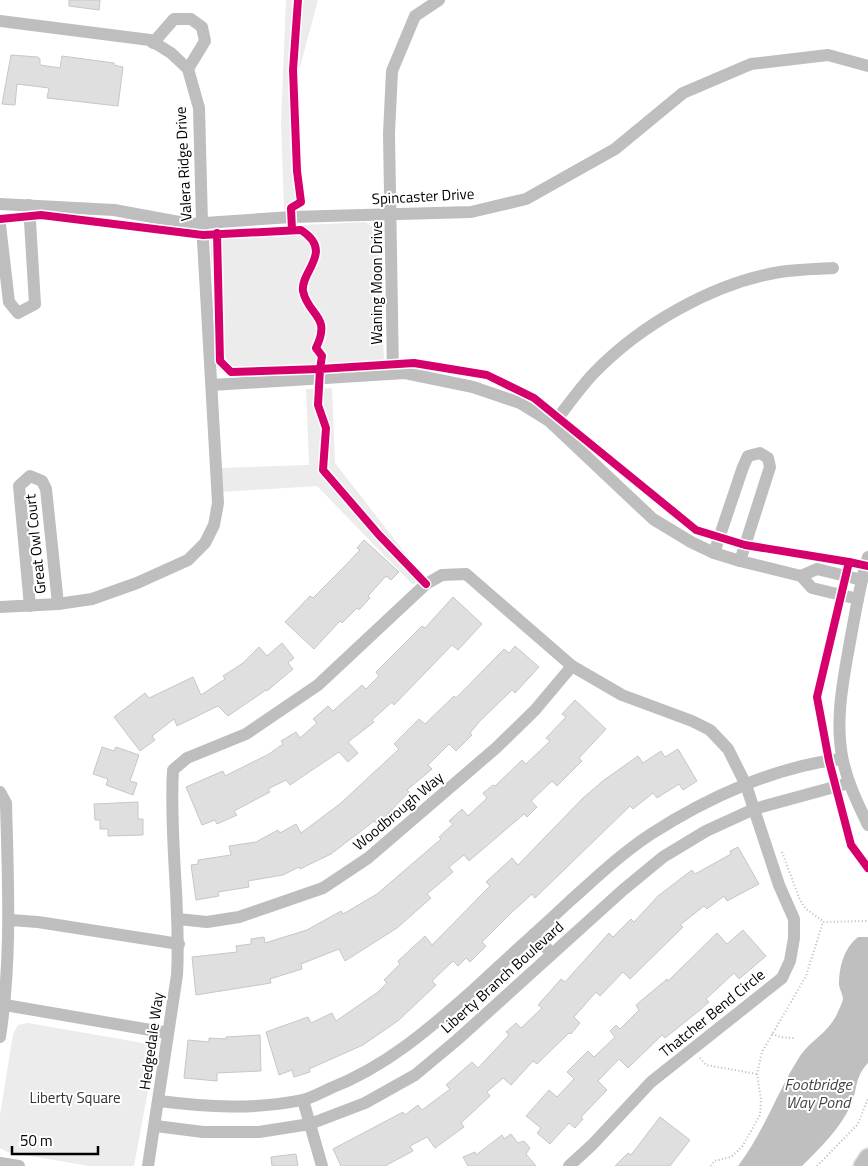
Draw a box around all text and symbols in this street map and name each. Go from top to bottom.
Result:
street label: Valera Ridge Drive [169,106,197,222]
street label: Spincaster Drive [371,182,475,210]
street label: Waning Moon Drive [365,221,388,345]
street label: Great Owl Court [18,492,52,595]
street label: Woodbrough Way [348,766,448,856]
street label: Liberty Branch Boulevard [435,915,569,1039]
street label: Thatcher Bend Circle [654,963,770,1063]
street label: Hedgedale Way [133,991,169,1091]
water label: Footbridge Way Pond [784,1072,853,1114]
park label: Liberty Square [29,1086,121,1109]
scale bar [12,1124,99,1156]
text: 50 m [20,1129,53,1152]

